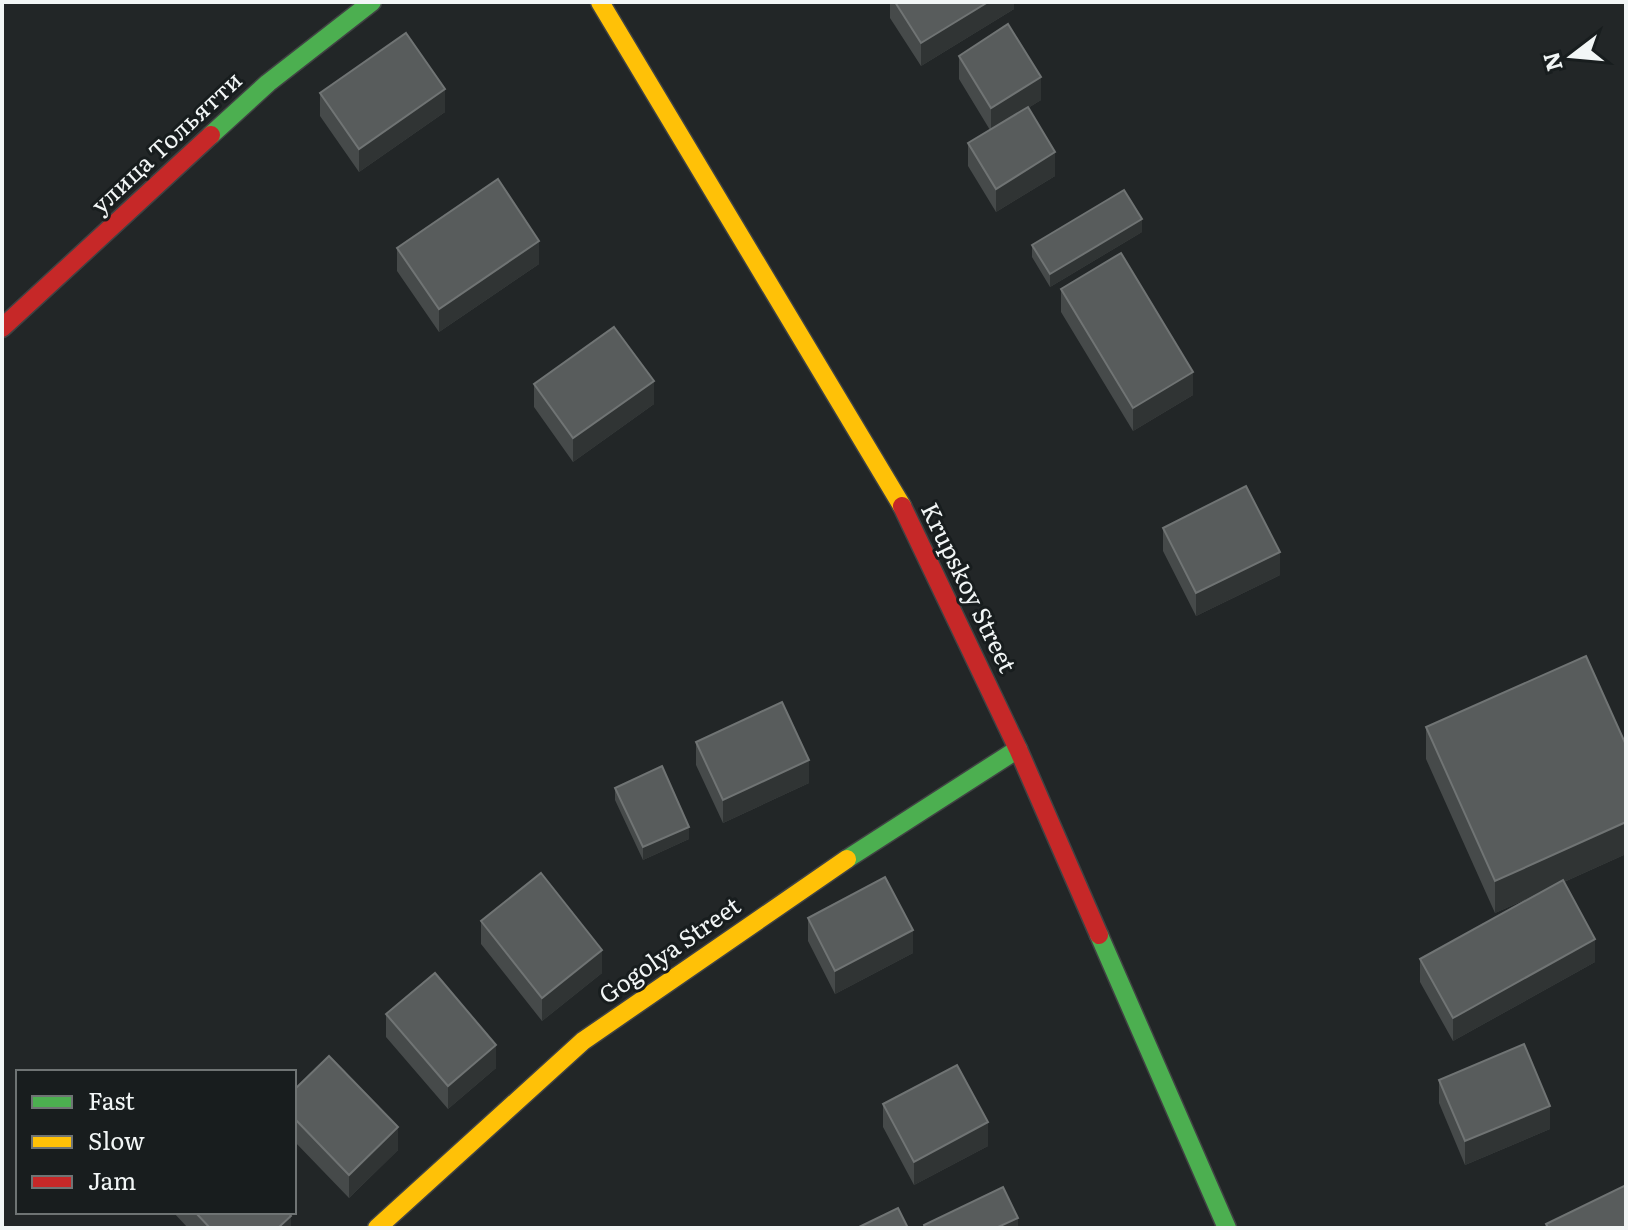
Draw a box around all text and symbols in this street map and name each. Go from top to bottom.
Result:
north arrow [1532,16,1612,96]
text: N [1533,49,1570,75]
street label: улица Тольятти [82,62,249,221]
street label: Krupskoy Street [914,496,1027,678]
street label: Gogolya Street [591,887,747,1011]
legend [16,1070,296,1214]
text: Fast [88,1082,135,1117]
text: Slow [88,1122,145,1157]
text: Jam [88,1162,136,1197]

